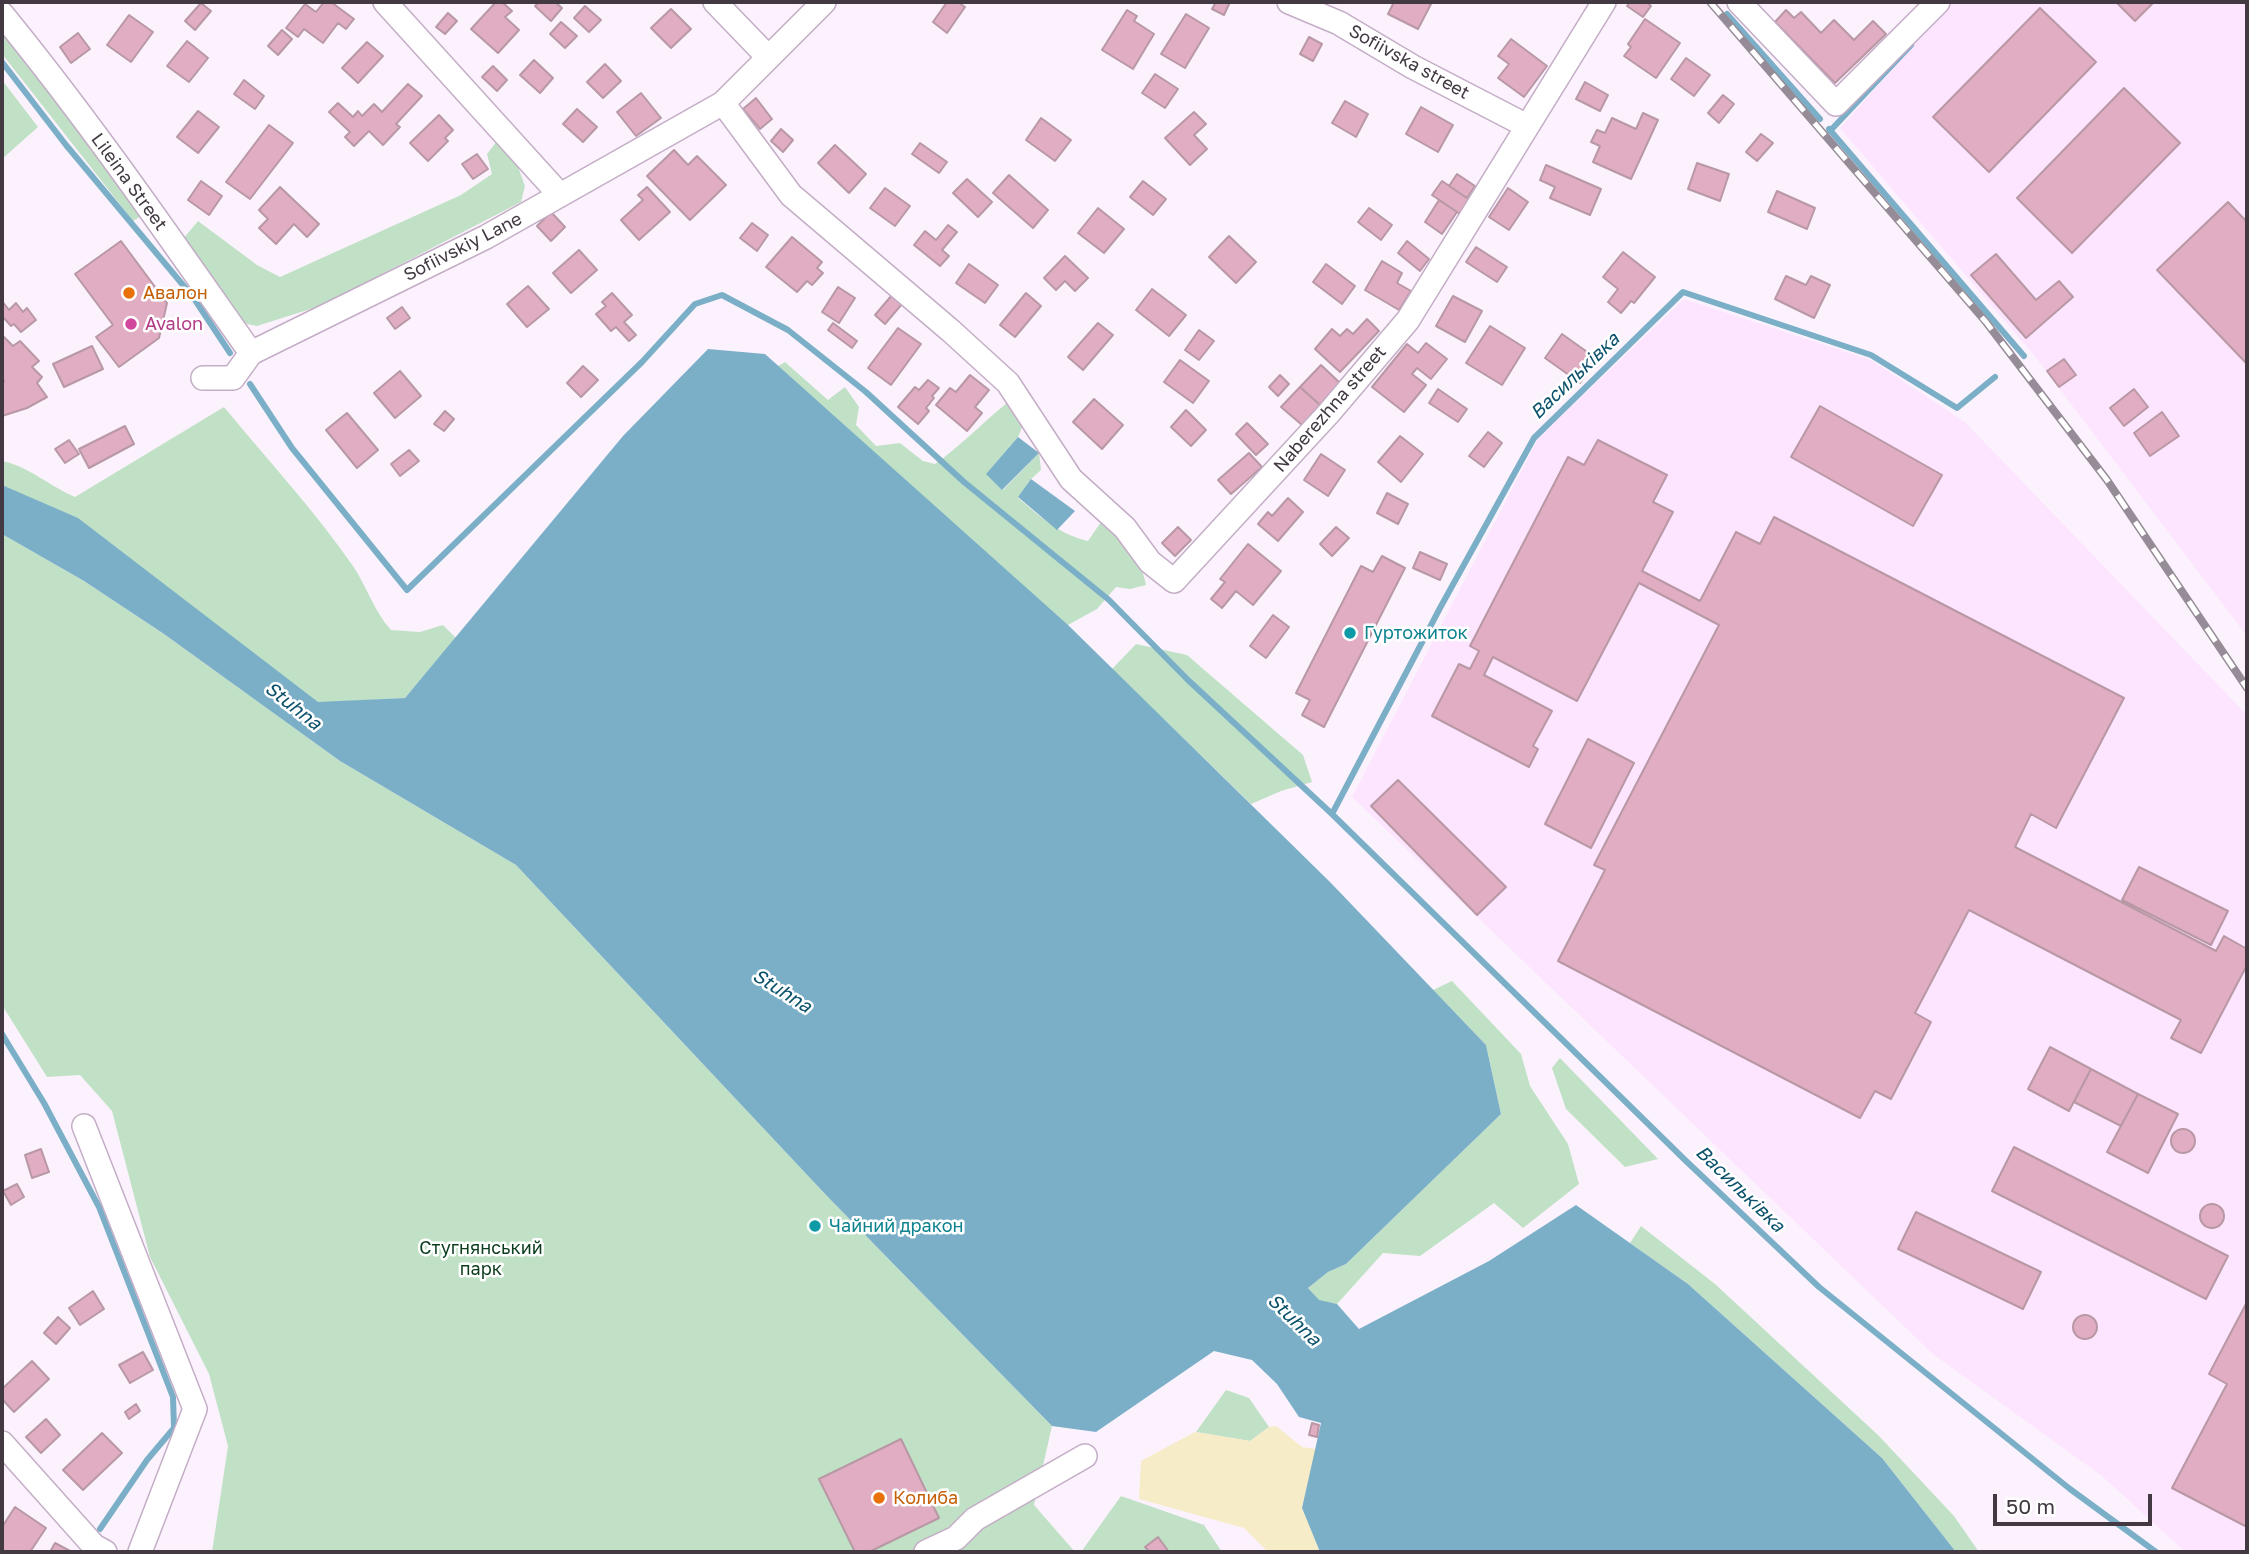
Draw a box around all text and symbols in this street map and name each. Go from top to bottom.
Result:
street label: Sofiivska street [1345,20,1473,104]
street label: Lileina Street [86,129,172,235]
street label: Sofiivskiy Lane [400,208,526,286]
place label: Авалон [143,282,208,304]
marker: Авалон [121,285,137,301]
place label: Avalon [145,313,203,335]
marker: Avalon [123,316,139,332]
water label: Васильківка [1526,328,1624,424]
street label: Naberezhna street [1269,341,1391,477]
place label: Гуртожиток [1364,622,1468,644]
marker: Гуртожиток [1342,625,1358,641]
water label: Stuhna [260,677,326,735]
water label: Stuhna [748,964,816,1018]
water label: Васильківка [1691,1141,1789,1237]
place label: Чайний дракон [829,1215,964,1237]
marker: Чайний дракон [807,1218,823,1234]
park label: Стугнянський парк [419,1237,543,1280]
water label: Stuhna [1263,1289,1325,1351]
scale bar [1997,1480,2156,1524]
place label: Колиба [893,1487,958,1509]
marker: Колиба [871,1490,887,1506]
text: 50 m [2006,1493,2055,1519]

